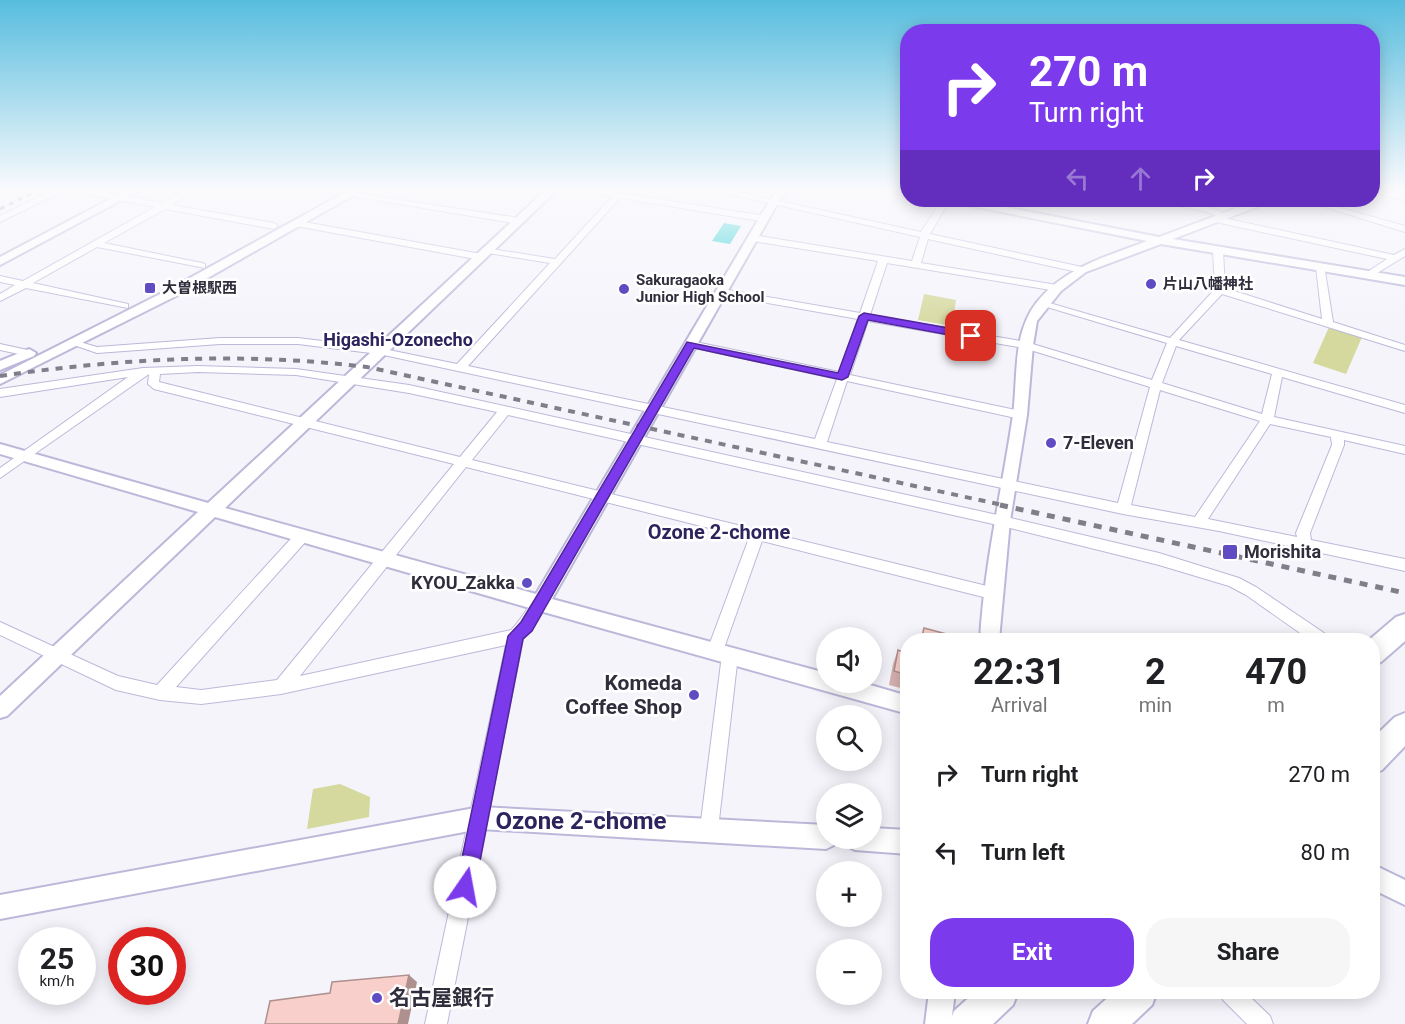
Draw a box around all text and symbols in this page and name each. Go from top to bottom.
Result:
text: 270 m [1029,47,1148,96]
icon: right [930,48,1008,126]
text: Turn right [1029,97,1144,129]
icon: left [1061,162,1094,195]
icon: ahead [1124,162,1157,195]
icon: right [1187,162,1220,195]
place label: Sakuragaoka Junior High School [636,271,764,306]
place label: 片山八幡神社 [1163,275,1253,293]
marker: 片山八幡神社 [1144,277,1158,291]
place label: 大曽根駅西 [162,279,237,297]
marker: 大曽根駅西 [143,281,157,295]
marker: Sakuragaoka Junior High School [617,282,631,296]
pin [945,310,996,361]
icon: arrive [954,319,987,352]
district label: Higashi-Ozonecho [323,329,473,350]
place label: 7-Eleven [1063,432,1134,453]
marker: 7-Eleven [1044,436,1058,450]
district label: Ozone 2-chome [648,520,790,544]
place label: Morishita [1244,541,1321,562]
marker: Morishita [1221,543,1239,561]
place label: KYOU_Zakka [411,572,515,593]
marker: KYOU_Zakka [520,576,534,590]
map controls [816,627,882,1005]
button: sound [816,627,882,693]
text: 22:31 [973,651,1066,693]
text: 2 [1145,651,1166,693]
text: 470 [1245,651,1307,693]
place label: Komeda Coffee Shop [565,671,682,719]
marker: Komeda Coffee Shop [687,688,701,702]
text: Arrival [991,693,1048,717]
text: min [1139,693,1172,717]
text: m [1267,693,1285,717]
button: search [816,705,882,771]
icon: right [930,758,963,791]
text: Turn right [981,762,1078,787]
text: 270 m [1288,762,1350,787]
button: layers [816,783,882,849]
district label: Ozone 2-chome [496,807,667,835]
icon: left [930,836,963,869]
text: Turn left [981,840,1065,865]
text: 80 m [1301,840,1350,865]
position arrow [433,855,497,919]
button: + [816,861,882,927]
button: Exit [930,918,1134,987]
button: Share [1146,918,1350,987]
speed limit sign: 30 [108,927,186,1005]
button: − [816,939,882,1005]
text: 25 [40,941,74,976]
text: km/h [39,972,75,990]
place label: 名古屋銀行 [389,986,494,1010]
marker: 名古屋銀行 [370,991,384,1005]

